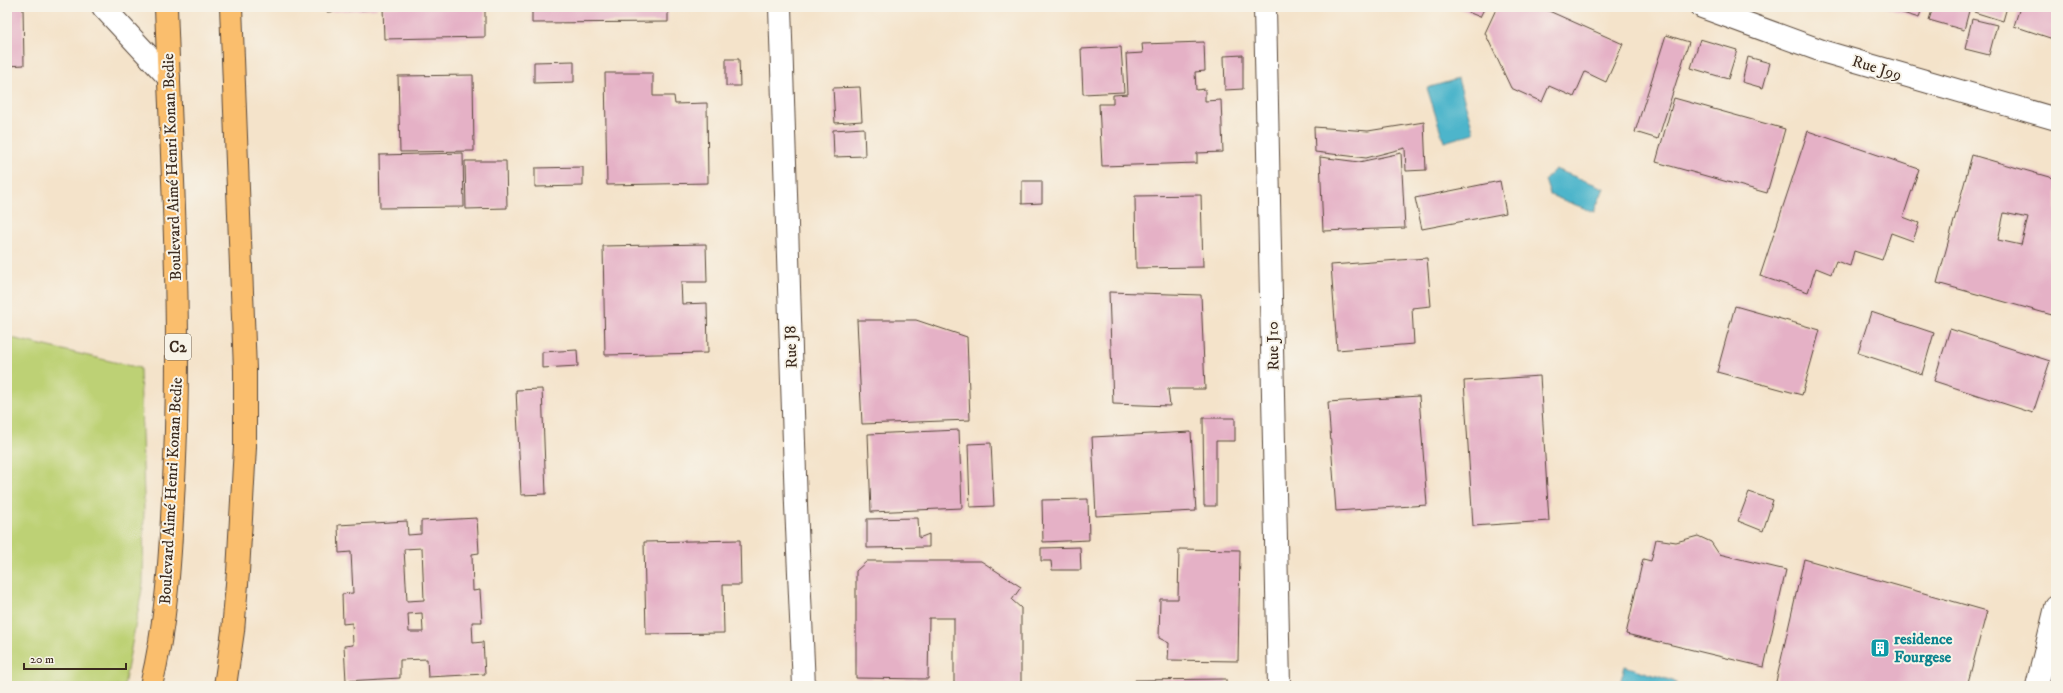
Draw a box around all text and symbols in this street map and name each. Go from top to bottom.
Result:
street label: Rue J99 [1850,51,1904,85]
street label: Boulevard Aimé Henri Konan Bedie [158,53,186,281]
street label: Rue J10 [1263,321,1283,371]
street label: Rue J8 [780,325,802,369]
road number: C2 [165,334,191,360]
street label: Boulevard Aimé Henri Konan Bedie [155,377,187,605]
place label: residence Fourgese [1894,629,1953,667]
building icon: residence Fourgese [1869,637,1891,659]
scale bar [24,645,126,671]
text: 20 m [30,652,54,667]

